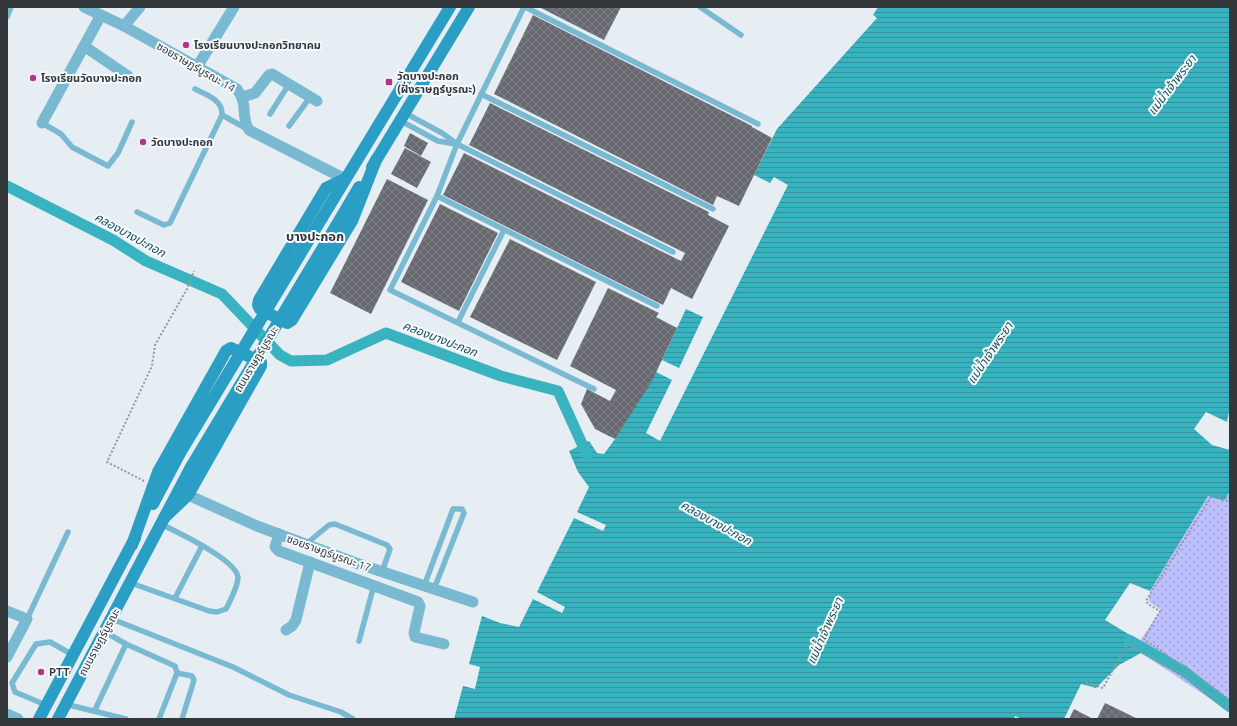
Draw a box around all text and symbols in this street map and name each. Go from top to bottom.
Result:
place label: โรงเรียนบางปะกอกวิทยาคม [194,39,321,51]
street label: ซอยราษฎร์บูรณะ 14 [154,40,237,95]
marker: โรงเรียนบางปะกอกวิทยาคม [181,40,191,50]
water label: แม่น้ำเจ้าพระยา [1143,50,1199,117]
place label: วัดบางปะกอก (ฝั่งราษฎร์บูรณะ) [397,70,476,96]
place label: โรงเรียนวัดบางปะกอก [41,72,142,84]
marker: โรงเรียนวัดบางปะกอก [28,73,38,83]
marker: วัดบางปะกอก (ฝั่งราษฎร์บูรณะ) [384,77,394,87]
place label: วัดบางปะกอก [151,136,213,148]
marker: วัดบางปะกอก [138,137,148,147]
water label: คลองบางปะกอก [93,210,169,260]
district label: บางปะกอก [286,229,344,243]
water label: คลองบางปะกอก [401,318,480,359]
water label: แม่น้ำเจ้าพระยา [963,318,1015,386]
street label: ถนนราษฎร์บูรณะ [232,324,281,395]
water label: คลองบางปะกอก [679,498,755,548]
street label: ซอยราษฎร์บูรณะ 17 [285,532,373,575]
water label: แม่น้ำเจ้าพระยา [802,594,845,666]
street label: ถนนราษฎร์บูรณะ [76,606,123,678]
place label: PTT [49,666,70,678]
marker: PTT [36,667,46,677]

